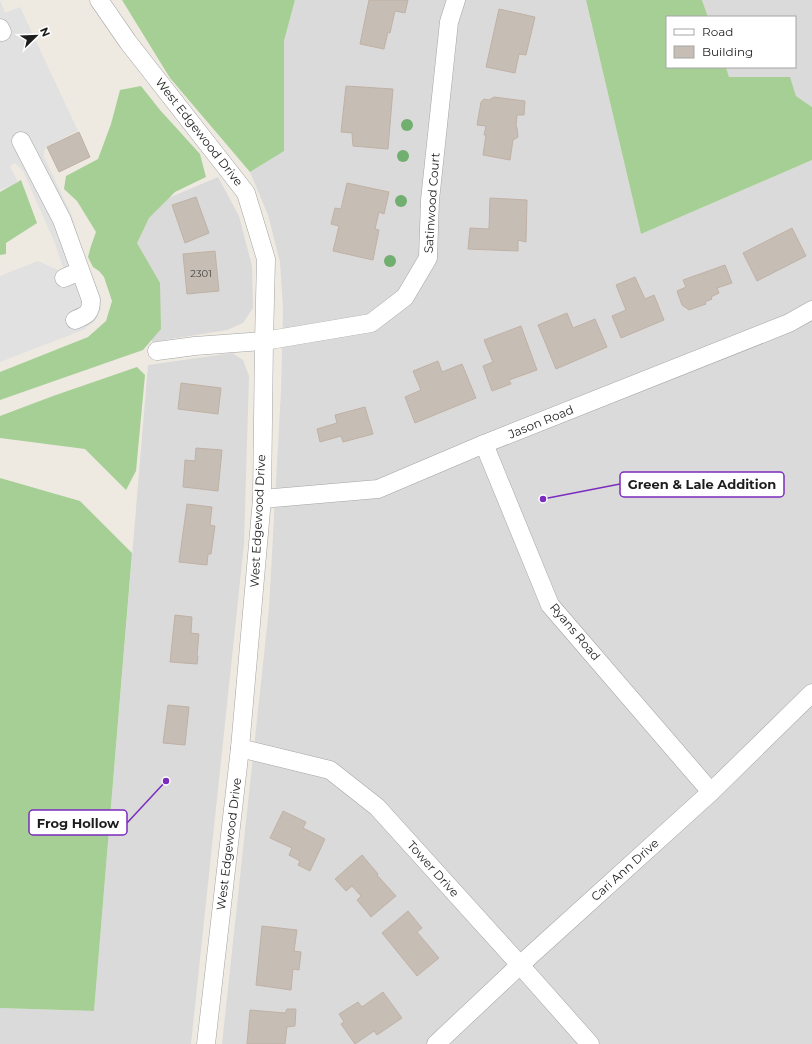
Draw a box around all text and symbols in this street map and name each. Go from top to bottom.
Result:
north arrow [16,16,56,56]
legend [666,16,796,68]
text: Road [702,24,733,39]
text: N [37,25,53,39]
text: Building [702,44,753,59]
street label: West Edgewood Drive [152,75,246,189]
street label: Satinwood Court [420,152,443,254]
house number: 2301 [190,267,212,280]
street label: Jason Road [505,402,576,442]
street label: West Edgewood Drive [247,454,268,588]
callout: Green & Lale Addition [620,472,784,497]
text: Green & Lale Addition [628,476,776,492]
street label: Ryans Road [547,600,604,664]
street label: West Edgewood Drive [213,777,244,911]
callout: Frog Hollow [29,810,127,835]
text: Frog Hollow [37,815,120,831]
street label: Cari Ann Drive [588,835,662,904]
street label: Tower Drive [404,837,463,900]

